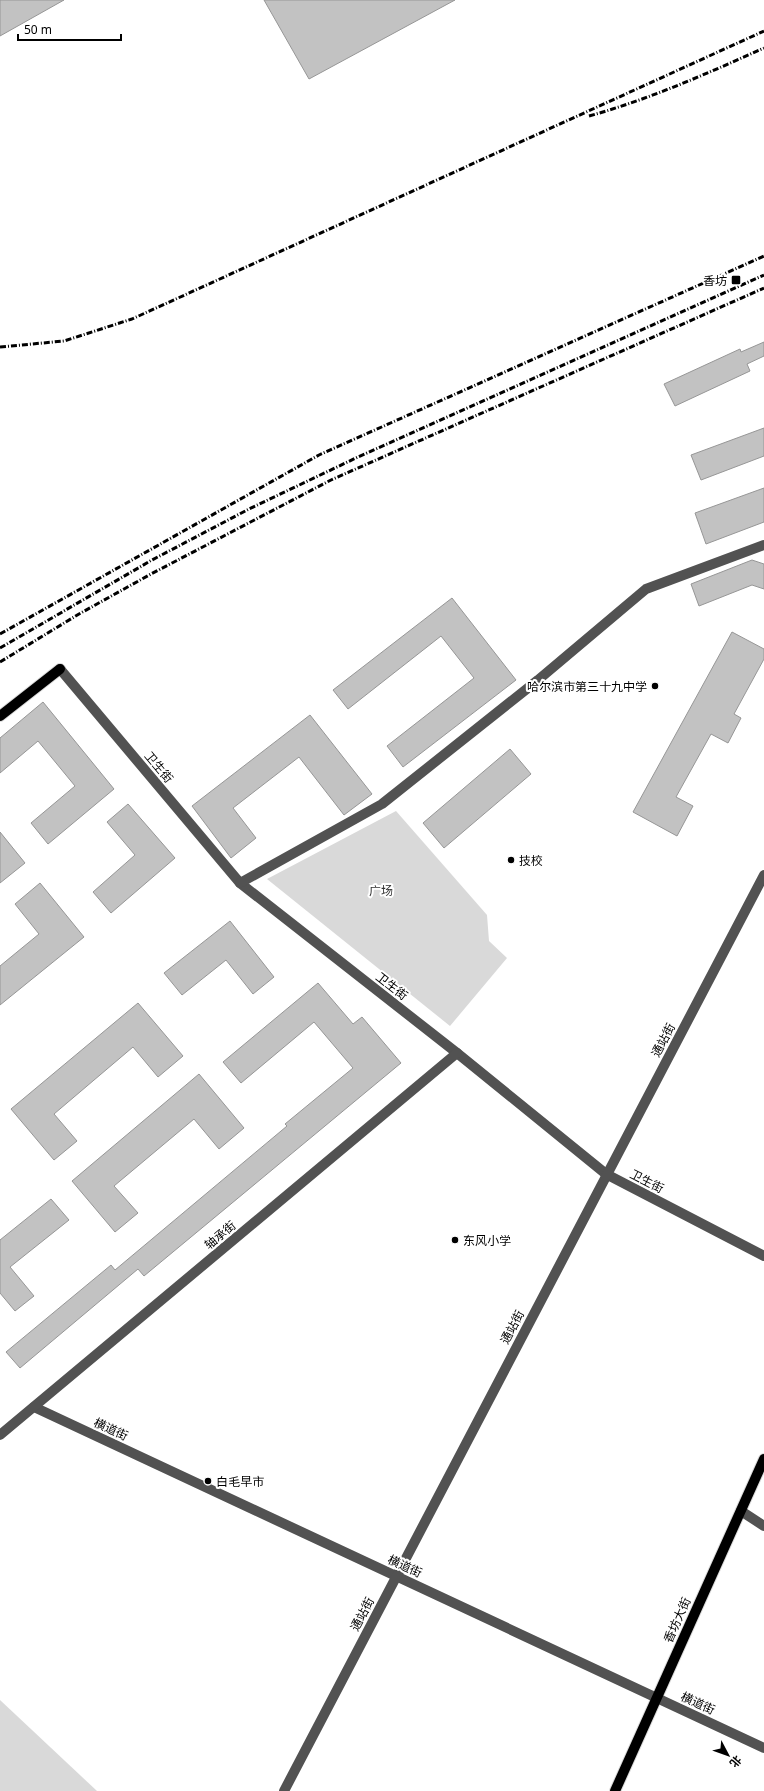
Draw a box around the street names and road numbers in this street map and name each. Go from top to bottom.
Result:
street label: 卫生街 [141,748,177,786]
street label: 卫生街 [373,968,411,1004]
street label: 通站街 [647,1020,679,1060]
street label: 卫生街 [627,1165,667,1197]
street label: 轴承街 [201,1217,239,1253]
street label: 通站街 [496,1307,528,1347]
street label: 横道街 [91,1414,131,1444]
street label: 横道街 [385,1551,425,1581]
street label: 通站街 [346,1594,378,1634]
street label: 香坊大街 [659,1595,695,1645]
street label: 横道街 [678,1688,718,1718]

